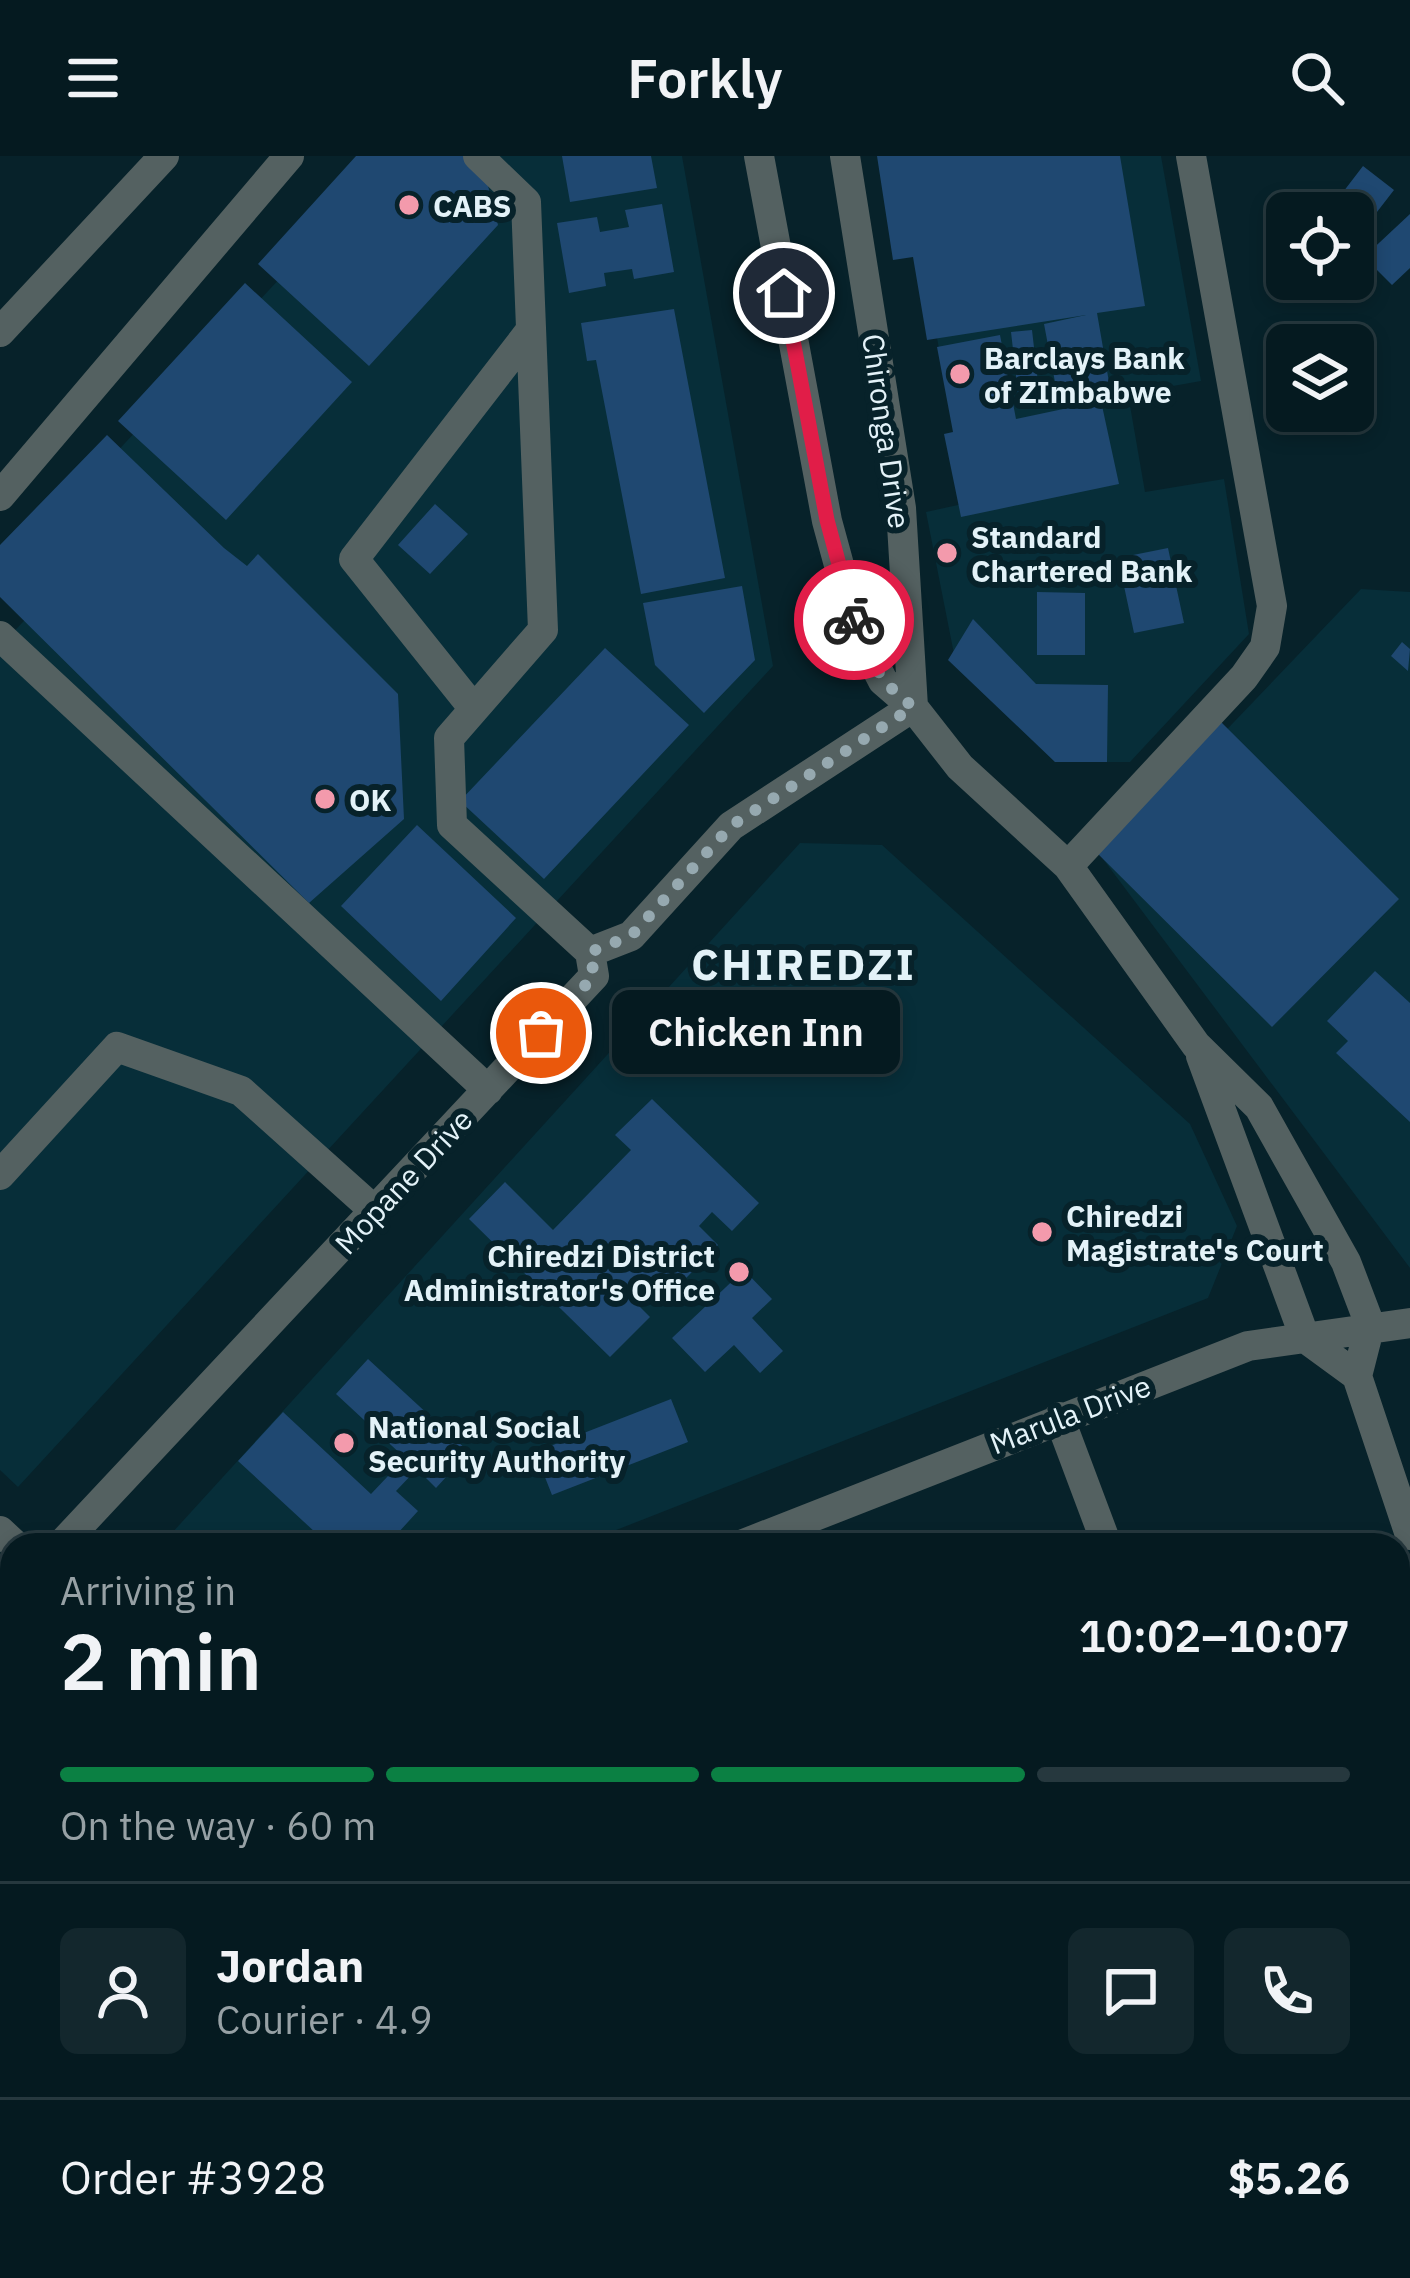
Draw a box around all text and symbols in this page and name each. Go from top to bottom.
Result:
text: Forkly [627,43,783,113]
icon: menu [60,45,126,111]
icon: search [1284,45,1350,111]
place label: CABS [433,186,512,225]
marker: CABS [396,192,422,218]
map controls [1266,192,1374,432]
button: locate [1266,192,1374,300]
pin [733,242,835,344]
icon: home [751,260,817,326]
button: layers [1266,324,1374,432]
street label: Chironga Drive [854,331,920,531]
place label: Barclays Bank of ZImbabwe [984,338,1185,411]
marker: Barclays Bank of ZImbabwe [947,361,973,387]
place label: Standard Chartered Bank [971,517,1193,590]
marker: Standard Chartered Bank [934,540,960,566]
courier [794,560,914,680]
icon: bike [821,587,887,653]
place label: OK [349,780,391,819]
marker: OK [312,786,338,812]
district label: CHIREDZI [691,937,917,992]
pin [490,982,592,1084]
callout: Chicken Inn [613,991,901,1075]
icon: bag [508,1000,574,1066]
text: Chicken Inn [648,1006,864,1057]
street label: Mopane Drive [326,1100,480,1262]
place label: Chiredzi Magistrate's Court [1066,1196,1324,1269]
marker: Chiredzi Magistrate's Court [1029,1219,1055,1245]
place label: Chiredzi District Administrator's Office [404,1236,715,1309]
marker: Chiredzi District Administrator's Office [726,1259,752,1285]
street label: Marula Drive [984,1365,1156,1463]
place label: National Social Security Authority [368,1407,625,1480]
marker: National Social Security Authority [331,1430,357,1456]
text: Arriving in [60,1565,236,1616]
text: 10:02–10:07 [1079,1606,1350,1664]
text: 2 min [60,1610,262,1711]
text: On the way · 60 m [60,1800,376,1851]
button: person [60,1928,186,2054]
button: chat [1068,1928,1194,2054]
button: phone [1224,1928,1350,2054]
text: Jordan [216,1936,364,1994]
text: Courier · 4.9 [216,1994,433,2045]
text: Order #3928 [60,2148,326,2206]
text: $5.26 [1228,2148,1350,2206]

